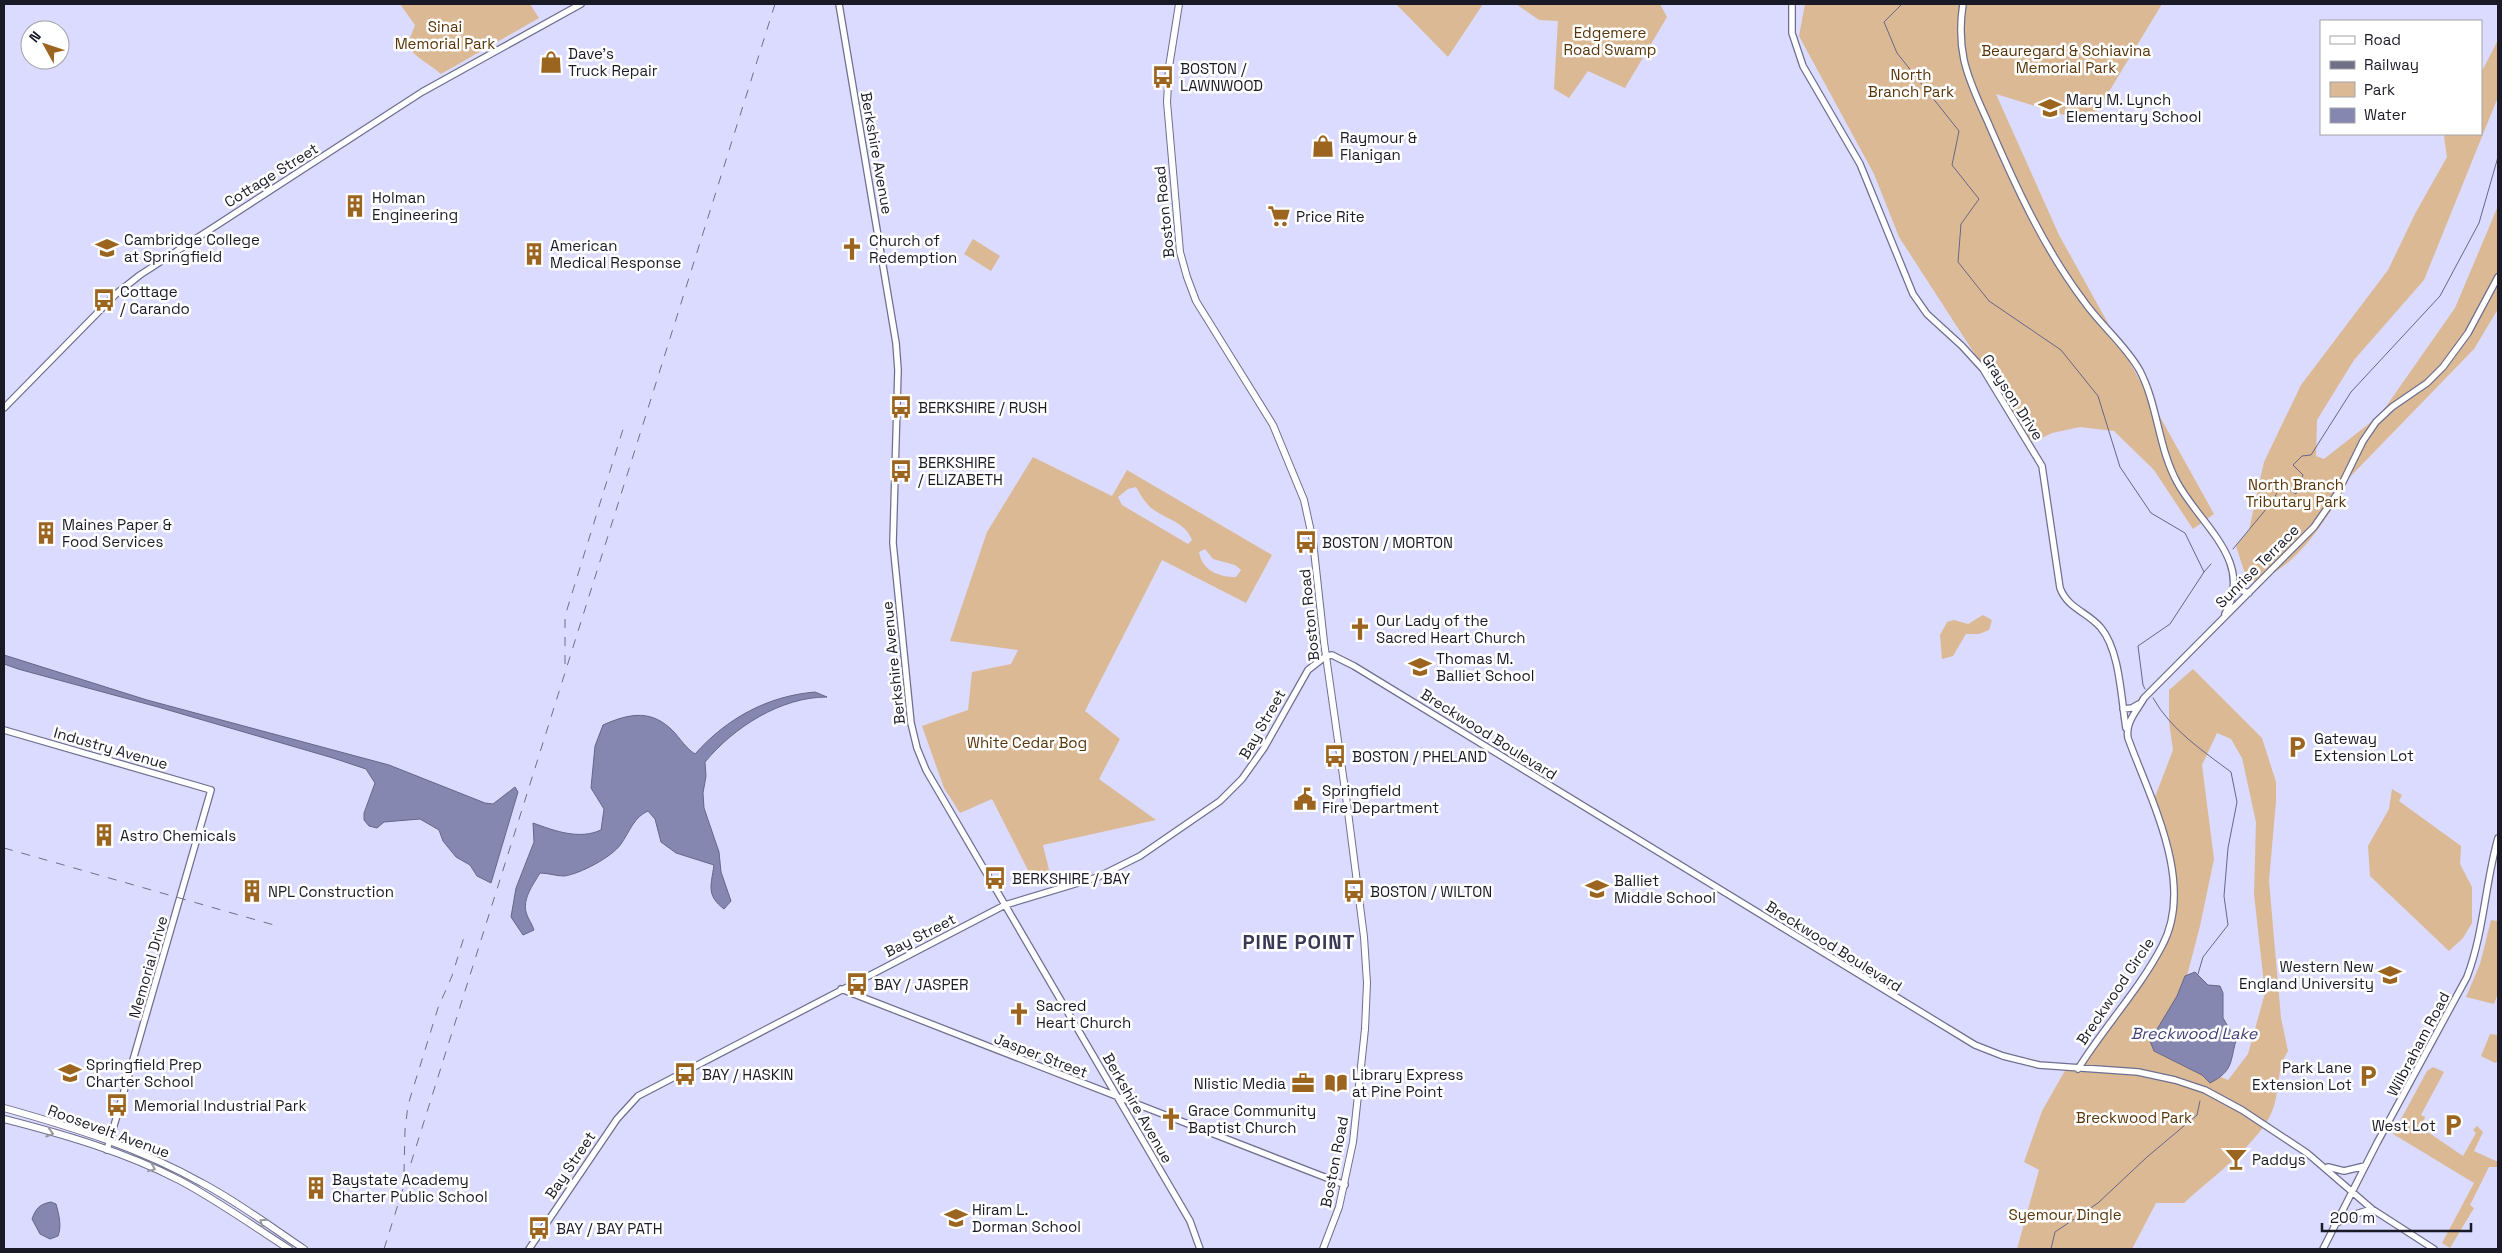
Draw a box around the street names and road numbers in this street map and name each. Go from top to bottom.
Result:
street label: Berkshire Avenue [857,90,897,216]
street label: Cottage Street [220,138,322,211]
street label: Boston Road [1150,165,1178,259]
street label: Grayson Drive [1978,350,2048,444]
street label: Sunrise Terrace [2211,520,2303,612]
street label: Boston Road [1295,568,1323,662]
street label: Berkshire Avenue [877,600,909,726]
street label: Breckwood Boulevard [1417,684,1561,784]
street label: Bay Street [1234,686,1290,762]
street label: Industry Avenue [52,723,170,773]
street label: Breckwood Boulevard [1762,896,1906,996]
street label: Bay Street [881,909,959,961]
street label: Memorial Drive [124,914,172,1020]
street label: Breckwood Circle [2072,934,2158,1048]
street label: Wilbraham Road [2382,989,2454,1099]
street label: Jasper Street [991,1028,1091,1082]
street label: Berkshire Avenue [1099,1050,1177,1167]
street label: Roosevelt Avenue [45,1100,173,1162]
street label: Boston Road [1316,1115,1352,1209]
street label: Bay Street [541,1128,600,1202]

